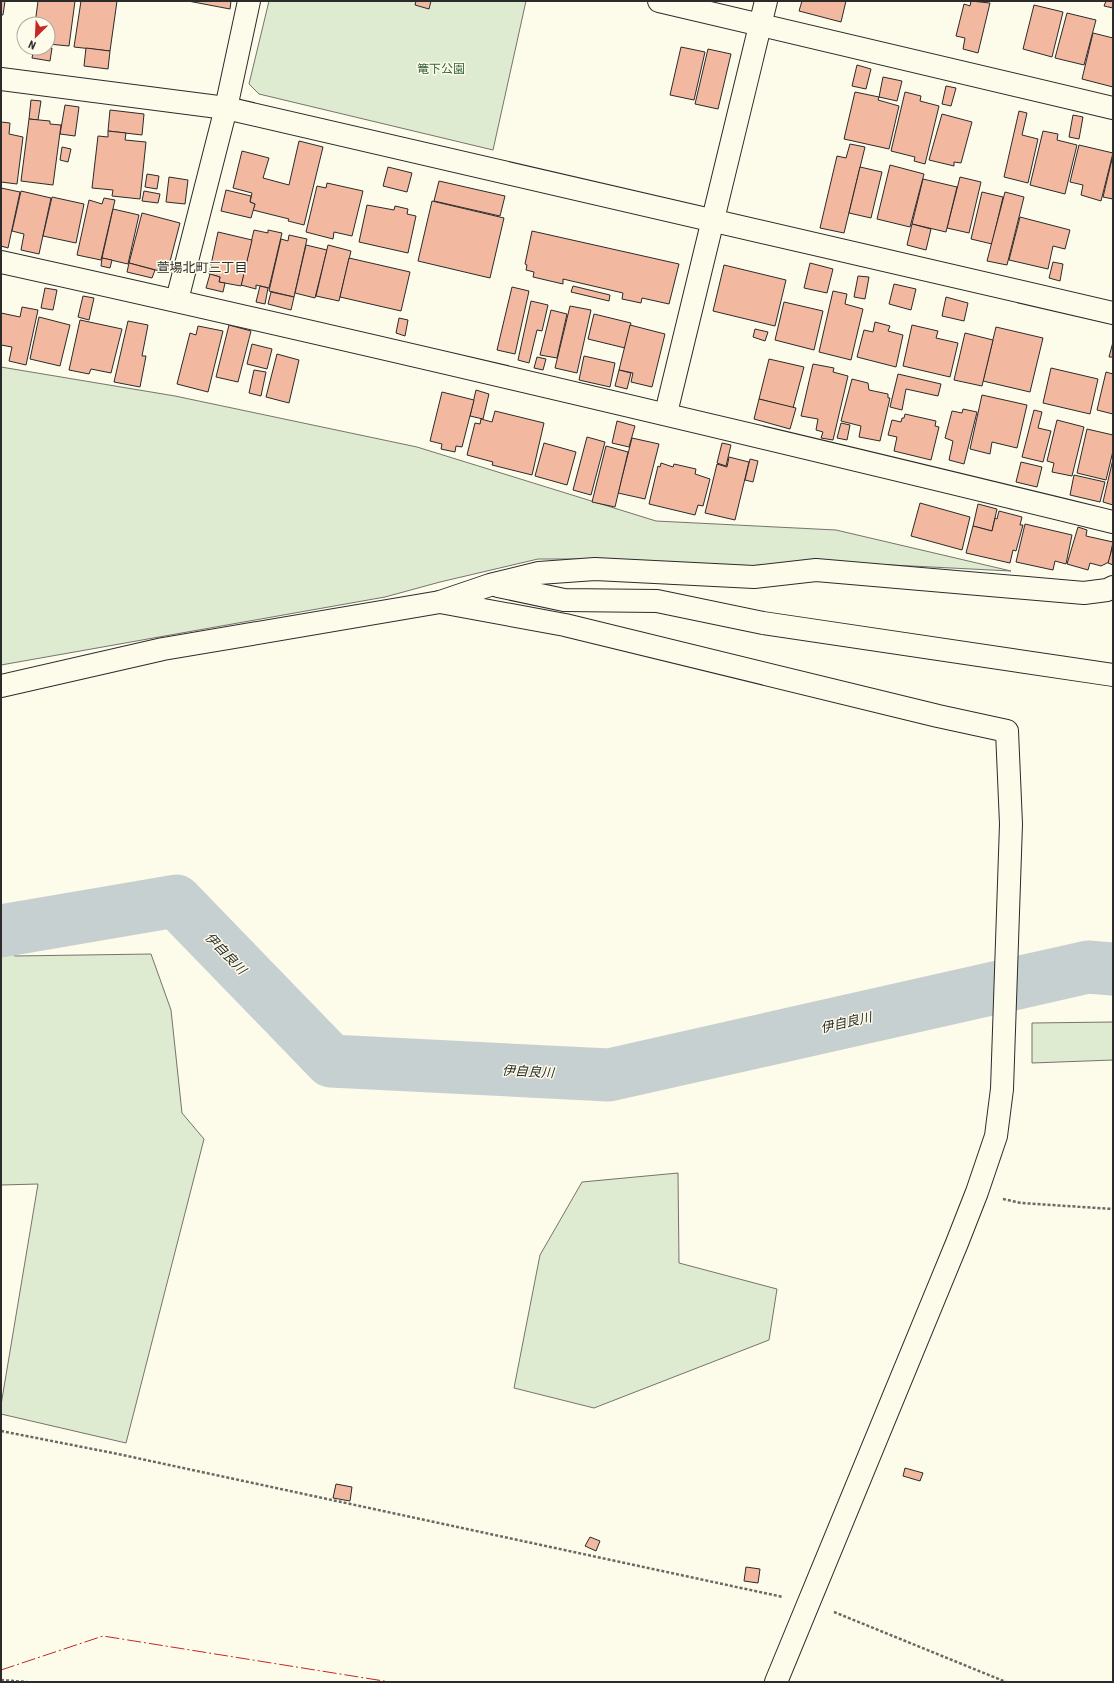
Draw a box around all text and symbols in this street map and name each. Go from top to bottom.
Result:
north arrow [16,16,56,56]
text: N [26,37,38,52]
park label: 篭下公園 [417,62,465,76]
district label: 萱場北町三丁目 [156,260,248,275]
water label: 伊自良川 [202,929,250,979]
water label: 伊自良川 [819,1009,875,1036]
water label: 伊自良川 [502,1063,556,1080]

